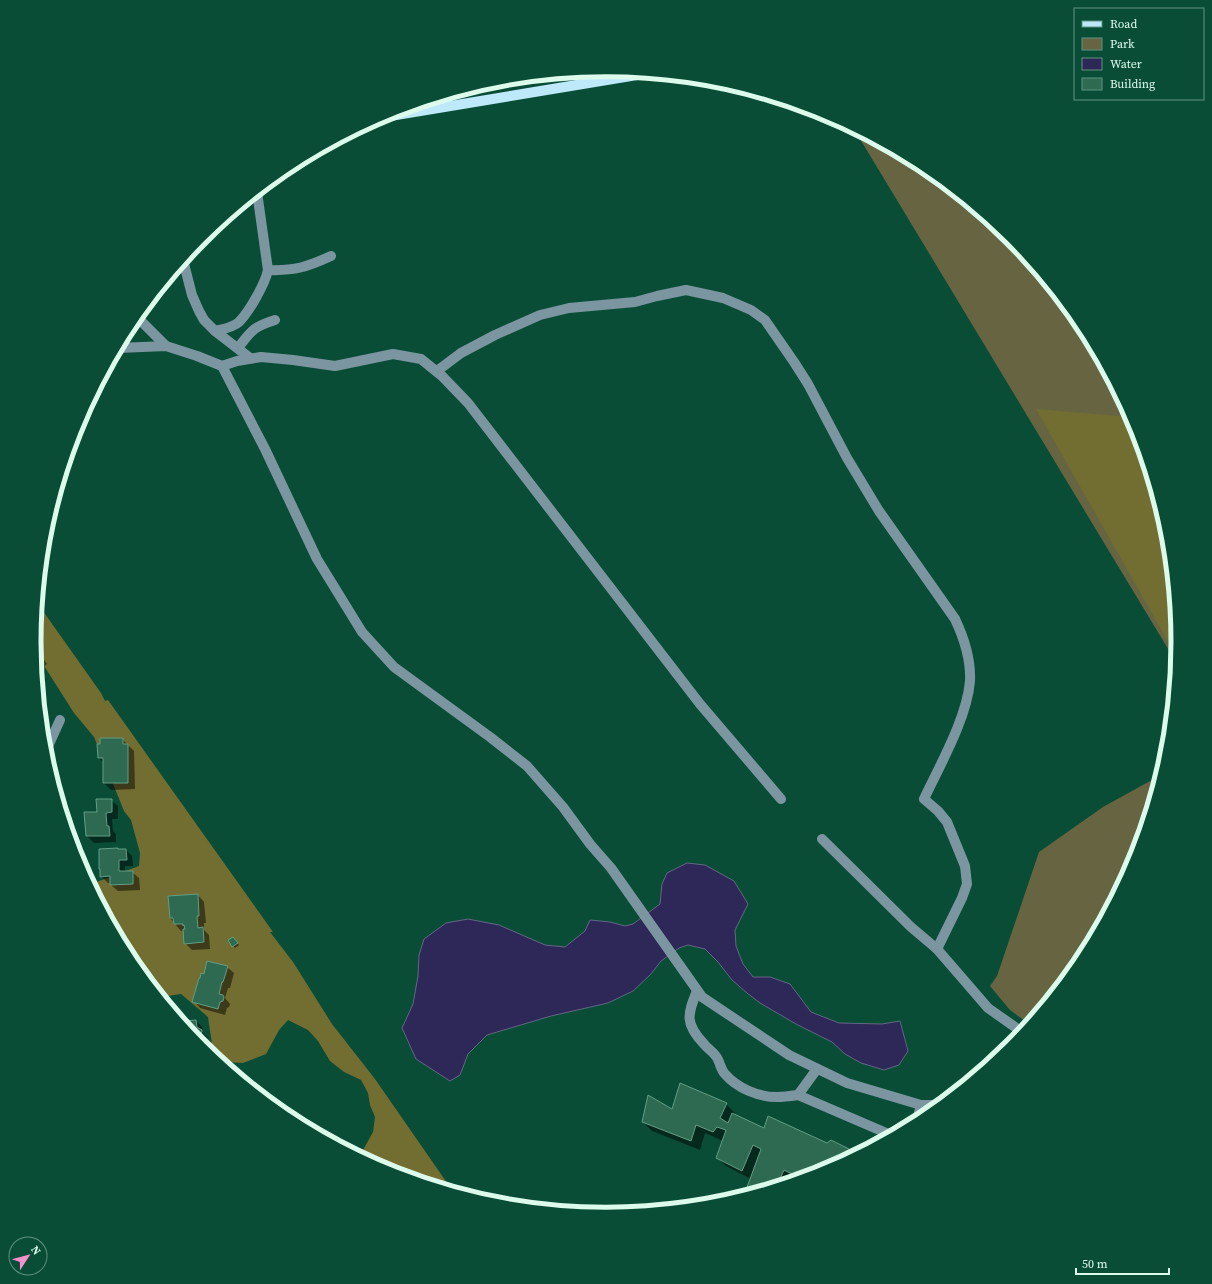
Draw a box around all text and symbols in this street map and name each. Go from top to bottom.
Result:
legend [1074,8,1204,100]
text: Road [1110,16,1137,32]
text: Park [1110,36,1135,52]
text: Water [1110,56,1142,72]
text: Building [1110,76,1155,92]
north arrow [8,1236,48,1276]
text: N [27,1243,44,1258]
scale bar [1076,1250,1169,1276]
text: 50 m [1082,1256,1108,1272]

